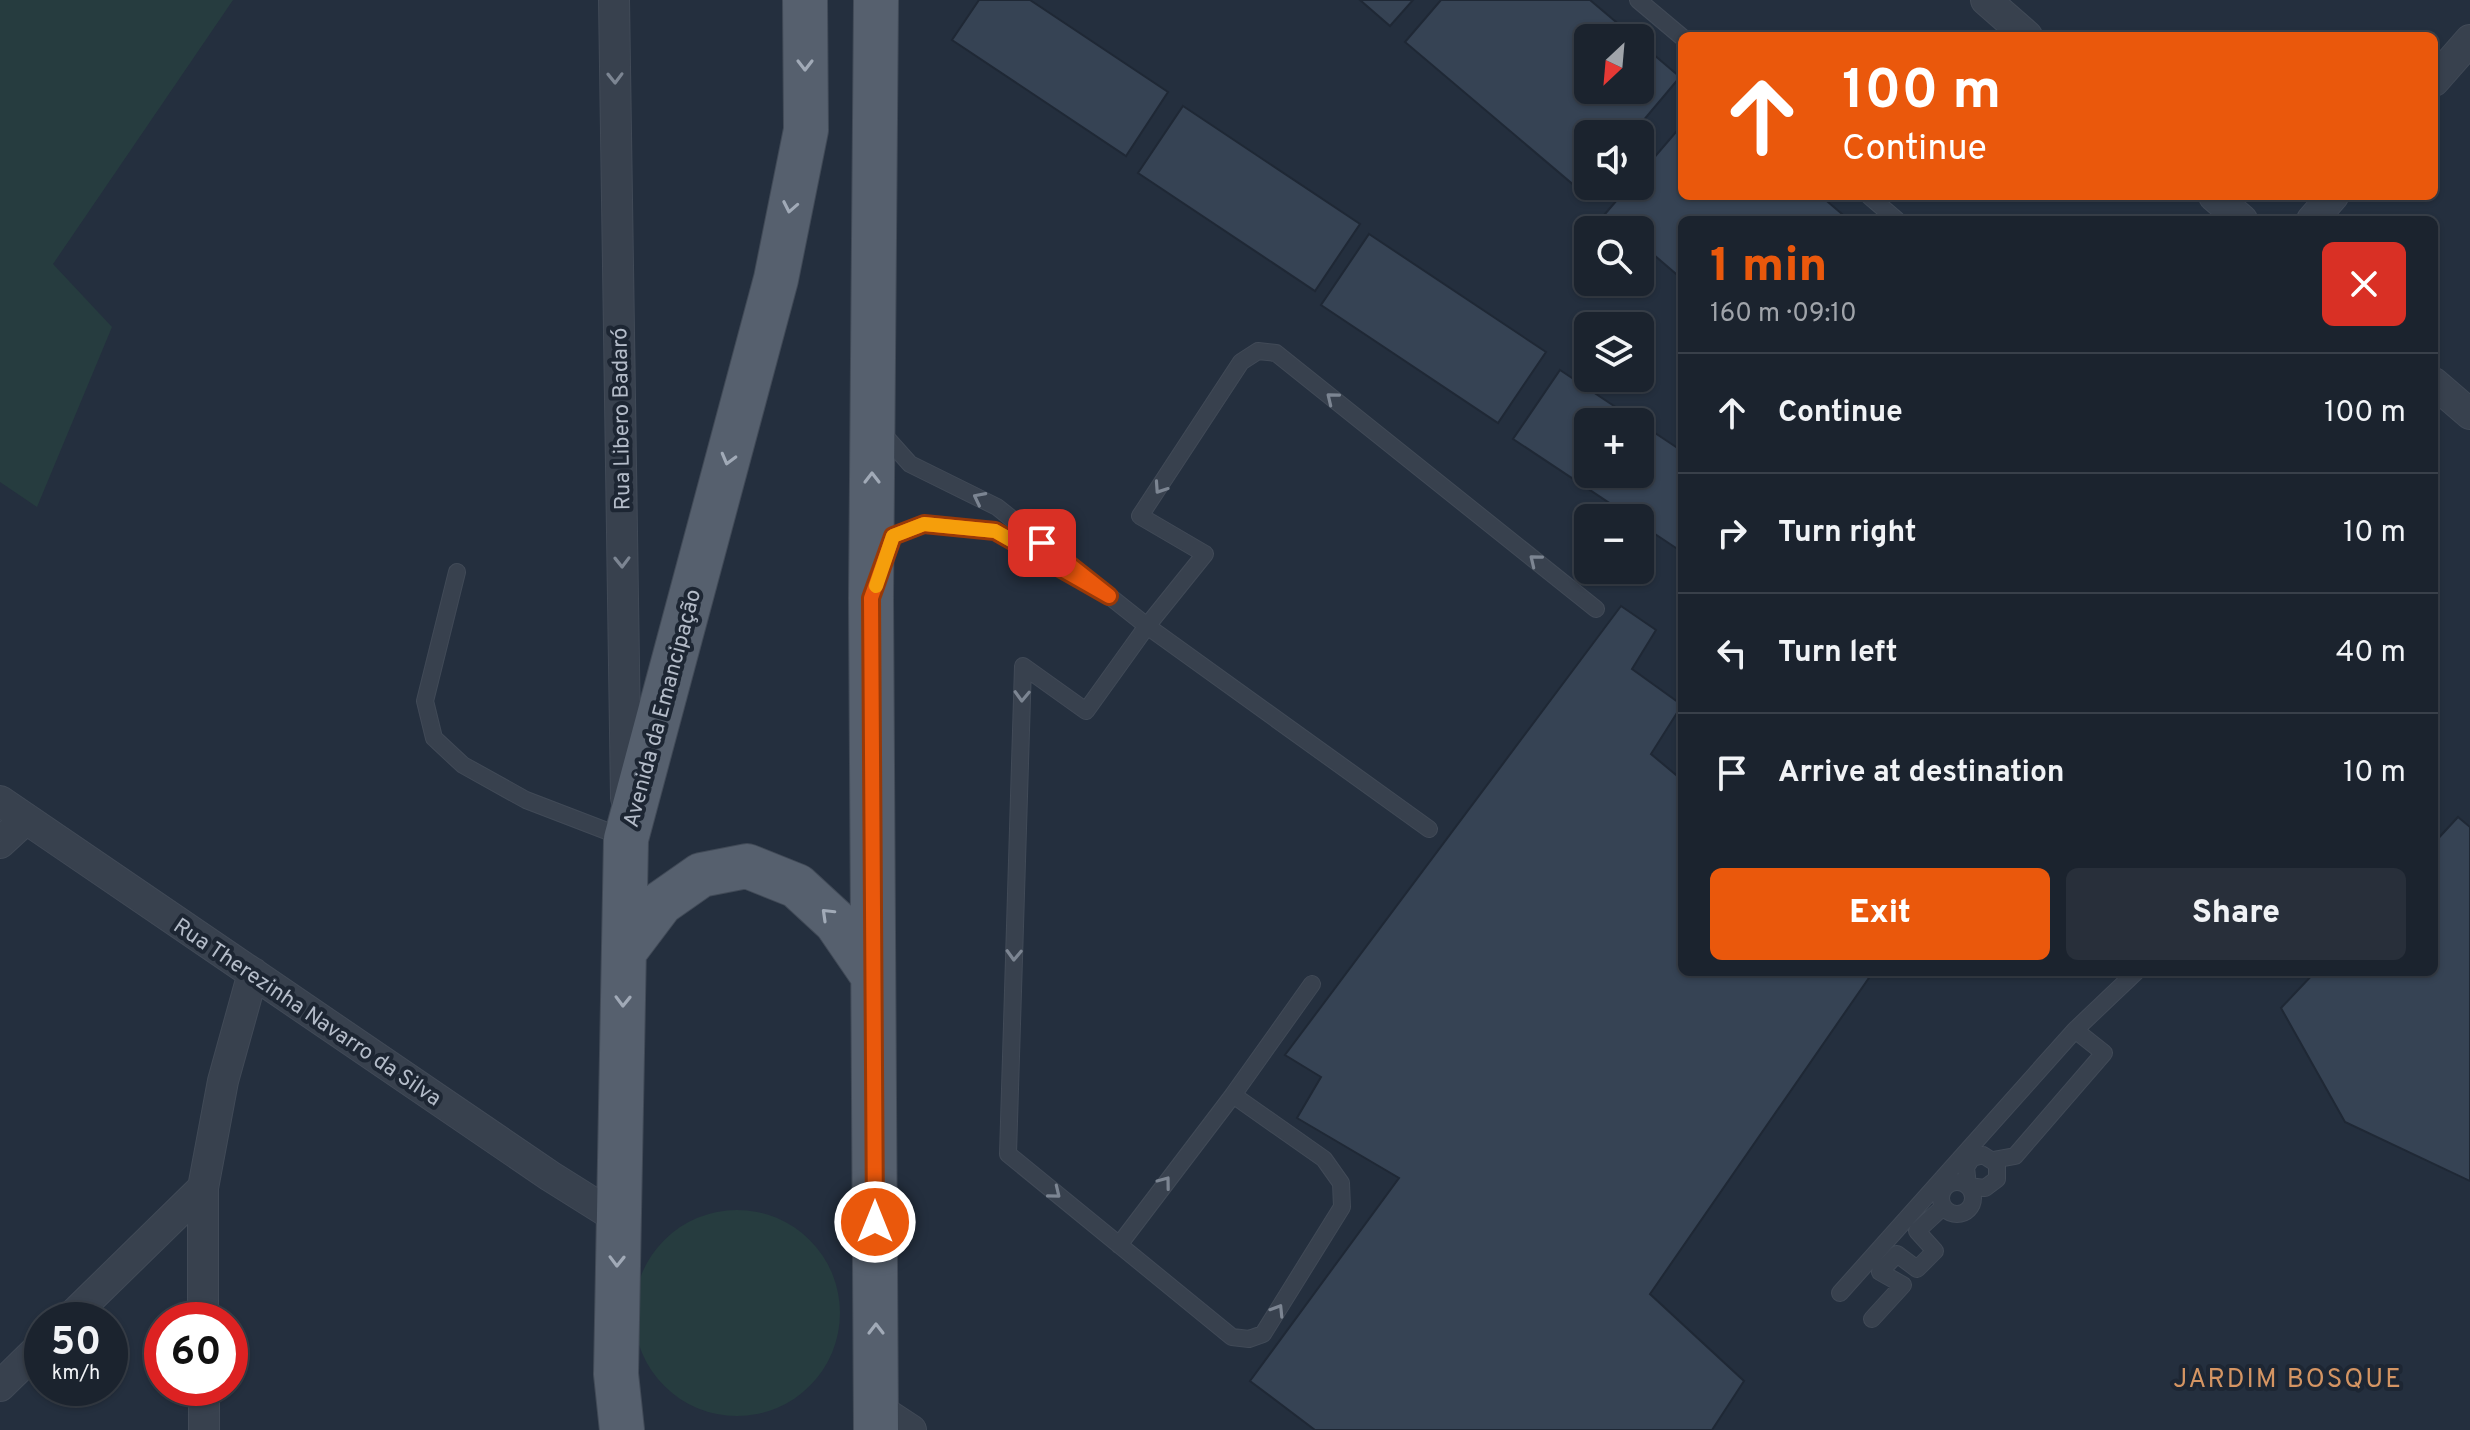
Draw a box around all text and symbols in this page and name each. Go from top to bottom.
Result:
north arrow [1574,24,1654,104]
map controls [1574,24,1654,584]
text: 100 m [1842,58,2001,128]
one-way arrow [796,59,814,72]
icon: ahead [1710,64,1814,168]
one-way arrow [607,72,624,85]
button: sound [1574,120,1654,200]
text: Continue [1842,127,1987,173]
one-way arrow [783,200,800,213]
button: search [1574,216,1654,296]
text: 1 min [1710,238,1827,298]
button: close [2322,242,2406,326]
text: 160 m · 09:10 [1710,298,1857,331]
button: layers [1574,312,1654,392]
street label: Rua Libero Badaró [607,327,638,511]
icon: ahead [1710,391,1754,435]
one-way arrow [1326,393,1341,407]
text: Continue [1778,395,1903,432]
text: 100 m [2324,395,2406,432]
button: + [1574,408,1654,488]
one-way arrow [720,452,737,465]
one-way arrow [863,471,881,484]
one-way arrow [1154,479,1169,493]
one-way arrow [973,493,988,508]
button: − [1574,504,1654,584]
pin [1008,509,1076,577]
icon: right [1710,511,1754,555]
text: Turn right [1778,515,1916,552]
text: 10 m [2343,515,2406,552]
icon: arrive [1020,521,1064,565]
one-way arrow [1530,555,1544,570]
one-way arrow [614,556,631,569]
street label: Avenida da Emancipação [619,587,708,831]
icon: left [1710,631,1754,675]
text: Turn left [1778,635,1898,672]
text: 40 m [2336,635,2406,672]
one-way arrow [1014,690,1031,703]
icon: arrive [1710,751,1754,795]
text: Arrive at destination [1778,755,2064,792]
text: 10 m [2343,755,2406,792]
button: Exit [1710,868,2050,960]
button: Share [2066,868,2406,960]
one-way arrow [822,908,836,923]
street label: Rua Therezinha Navarro da Silva [168,913,446,1113]
one-way arrow [1006,949,1023,962]
one-way arrow [614,995,632,1008]
one-way arrow [1156,1176,1170,1191]
position arrow [833,1180,917,1264]
one-way arrow [1046,1183,1060,1198]
one-way arrow [608,1255,626,1268]
speed limit sign: 60 [144,1302,248,1406]
one-way arrow [1268,1304,1283,1319]
text: 50 [51,1319,101,1369]
one-way arrow [867,1322,885,1335]
text: km/h [52,1361,100,1387]
district label: JARDIM BOSQUE [2173,1364,2403,1397]

